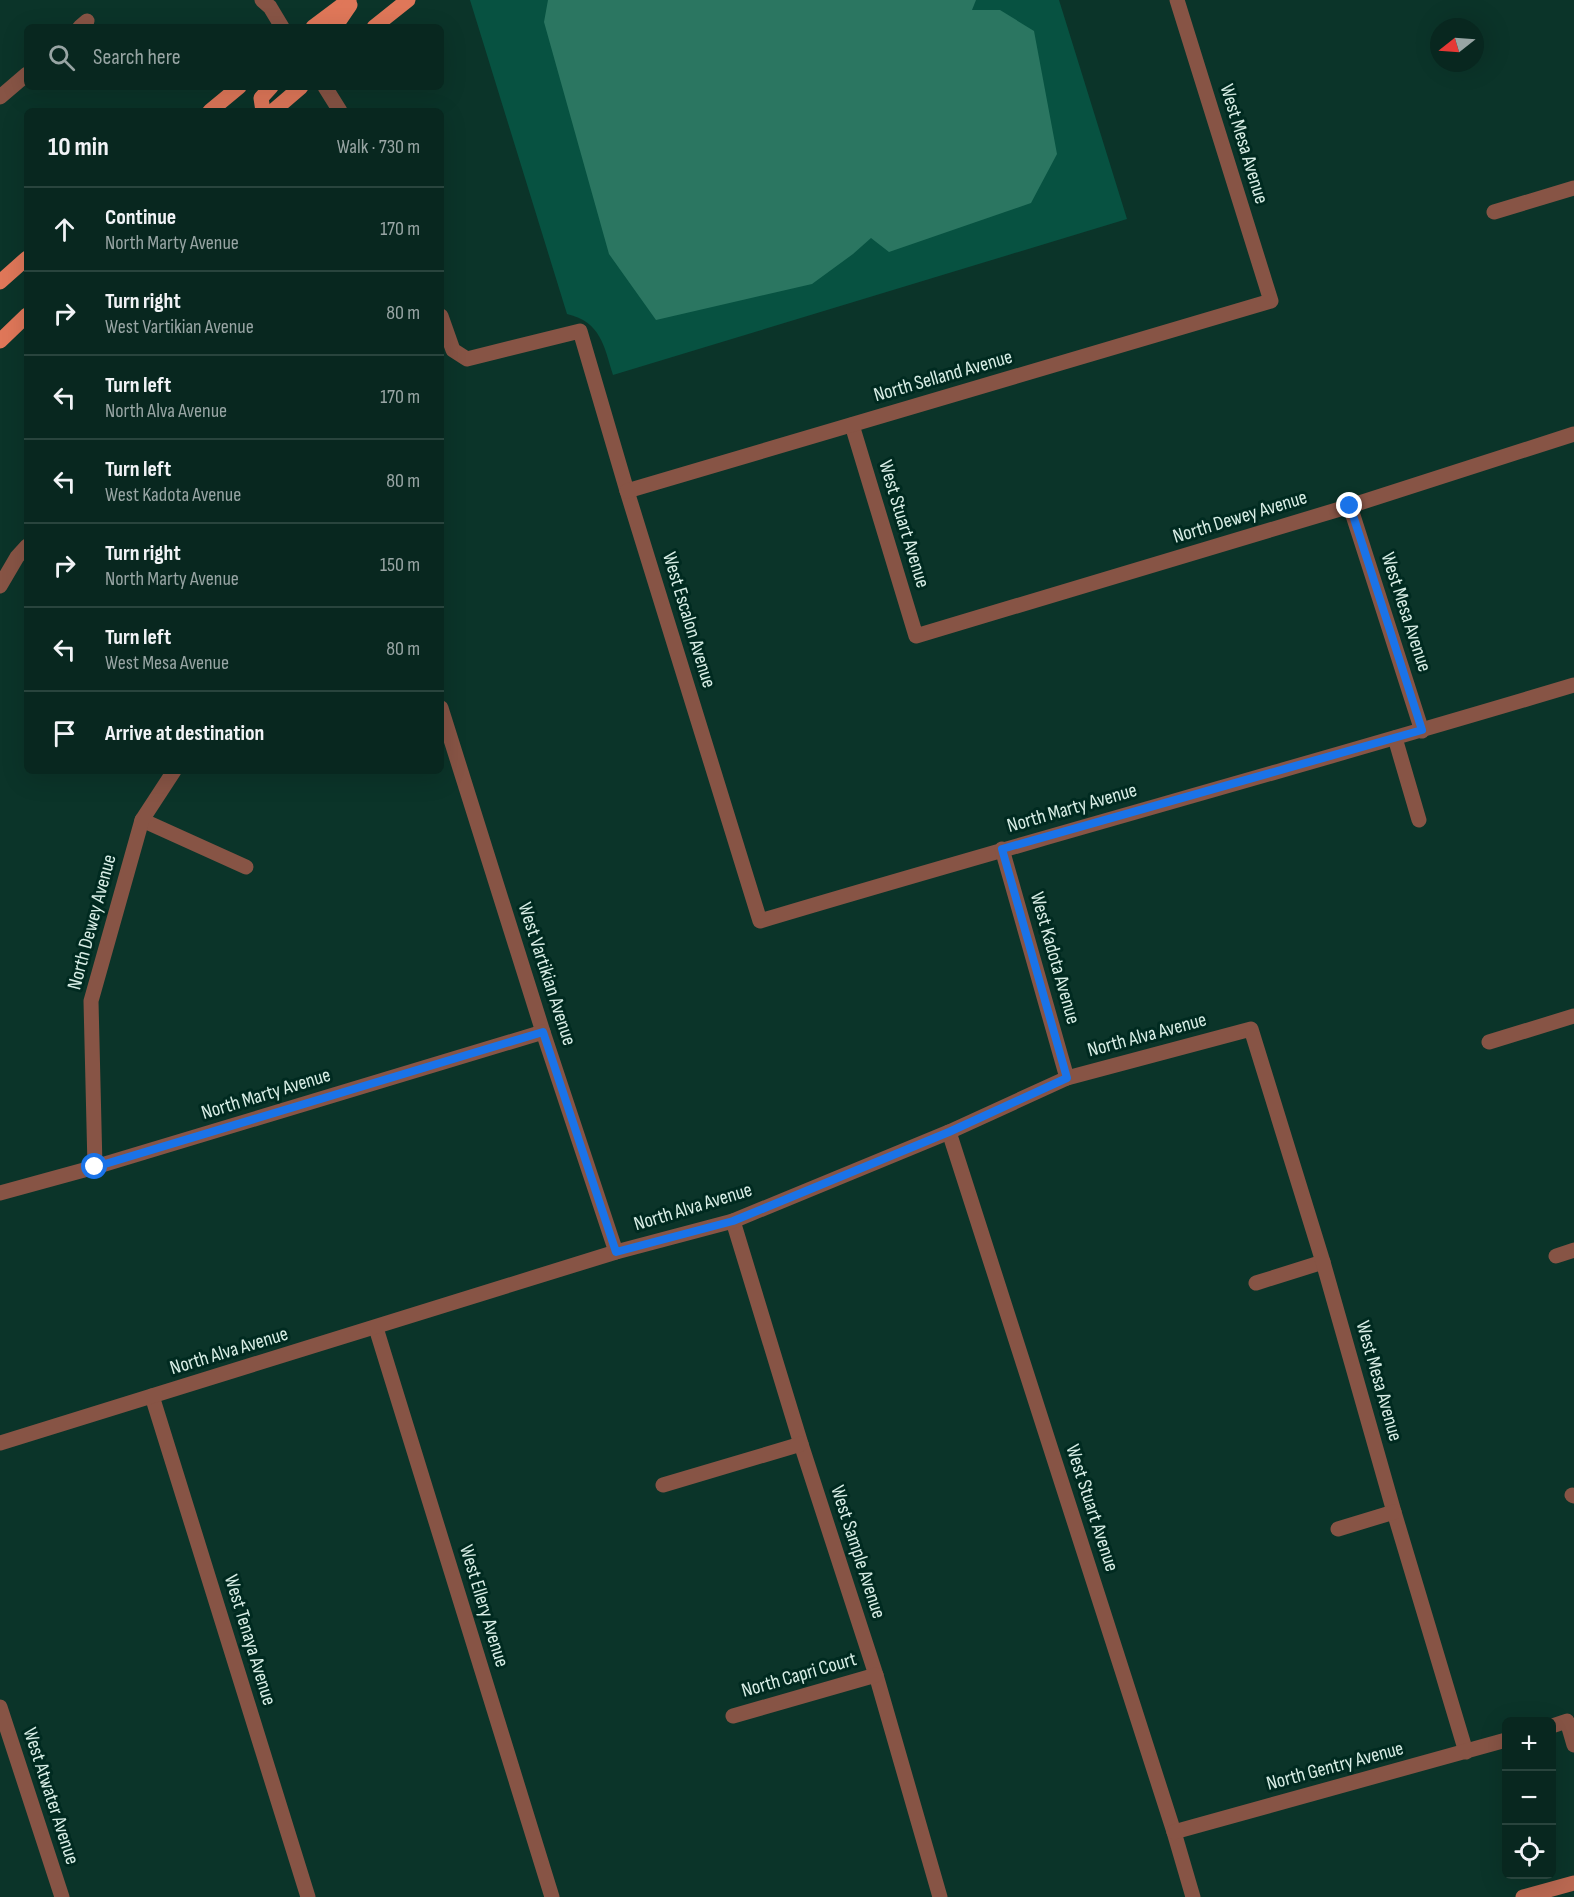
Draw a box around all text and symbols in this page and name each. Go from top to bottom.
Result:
north arrow [1430,18,1484,72]
search box [24,24,444,90]
icon: search [45,41,78,74]
text: Search here [93,44,180,71]
street label: West Mesa Avenue [1214,81,1274,207]
text: 10 min [48,132,109,163]
text: Walk · 730 m [337,135,420,159]
text: Continue [105,204,176,231]
icon: ahead [48,213,81,246]
text: 170 m [380,217,420,241]
text: North Marty Avenue [105,231,239,255]
text: Turn right [105,288,181,315]
icon: right [48,297,81,330]
text: 80 m [386,301,420,325]
text: West Vartikian Avenue [105,315,254,339]
street label: North Selland Avenue [871,345,1015,407]
text: Turn left [105,372,171,399]
icon: left [48,381,81,414]
text: 170 m [380,385,420,409]
text: North Alva Avenue [105,399,227,423]
text: Turn left [105,456,171,483]
street label: West Stuart Avenue [873,457,935,591]
icon: left [48,465,81,498]
text: 80 m [386,469,420,493]
text: West Kadota Avenue [105,483,241,507]
street label: North Dewey Avenue [1170,485,1310,549]
route end [1336,492,1362,518]
text: Turn right [105,540,181,567]
icon: right [48,549,81,582]
street label: West Escalon Avenue [657,549,721,691]
street label: West Mesa Avenue [1375,549,1437,675]
text: 150 m [380,553,420,577]
text: North Marty Avenue [105,567,239,591]
text: Turn left [105,624,171,651]
icon: left [48,633,81,666]
text: 80 m [386,637,420,661]
text: West Mesa Avenue [105,651,229,675]
icon: arrive [48,717,81,750]
text: Arrive at destination [105,720,264,747]
street label: North Marty Avenue [1004,778,1140,838]
street label: North Dewey Avenue [62,852,122,992]
street label: West Kadota Avenue [1025,889,1085,1027]
street label: West Vartikian Avenue [513,900,581,1048]
street label: North Alva Avenue [1085,1008,1209,1062]
street label: North Marty Avenue [199,1063,333,1125]
route start [81,1153,107,1179]
street label: North Alva Avenue [631,1178,755,1236]
street label: West Mesa Avenue [1350,1318,1408,1444]
street label: North Alva Avenue [167,1322,291,1380]
street label: West Stuart Avenue [1060,1441,1124,1575]
street label: West Sample Avenue [825,1482,891,1622]
street label: West Ellery Avenue [454,1542,514,1670]
street label: West Tenaya Avenue [219,1572,281,1708]
street label: North Capri Court [739,1647,859,1703]
map controls [1502,1717,1556,1879]
button: + [1502,1717,1556,1771]
street label: West Atwater Avenue [18,1725,84,1867]
street label: North Gentry Avenue [1264,1736,1406,1796]
button: − [1502,1771,1556,1825]
button: locate [1502,1825,1556,1879]

